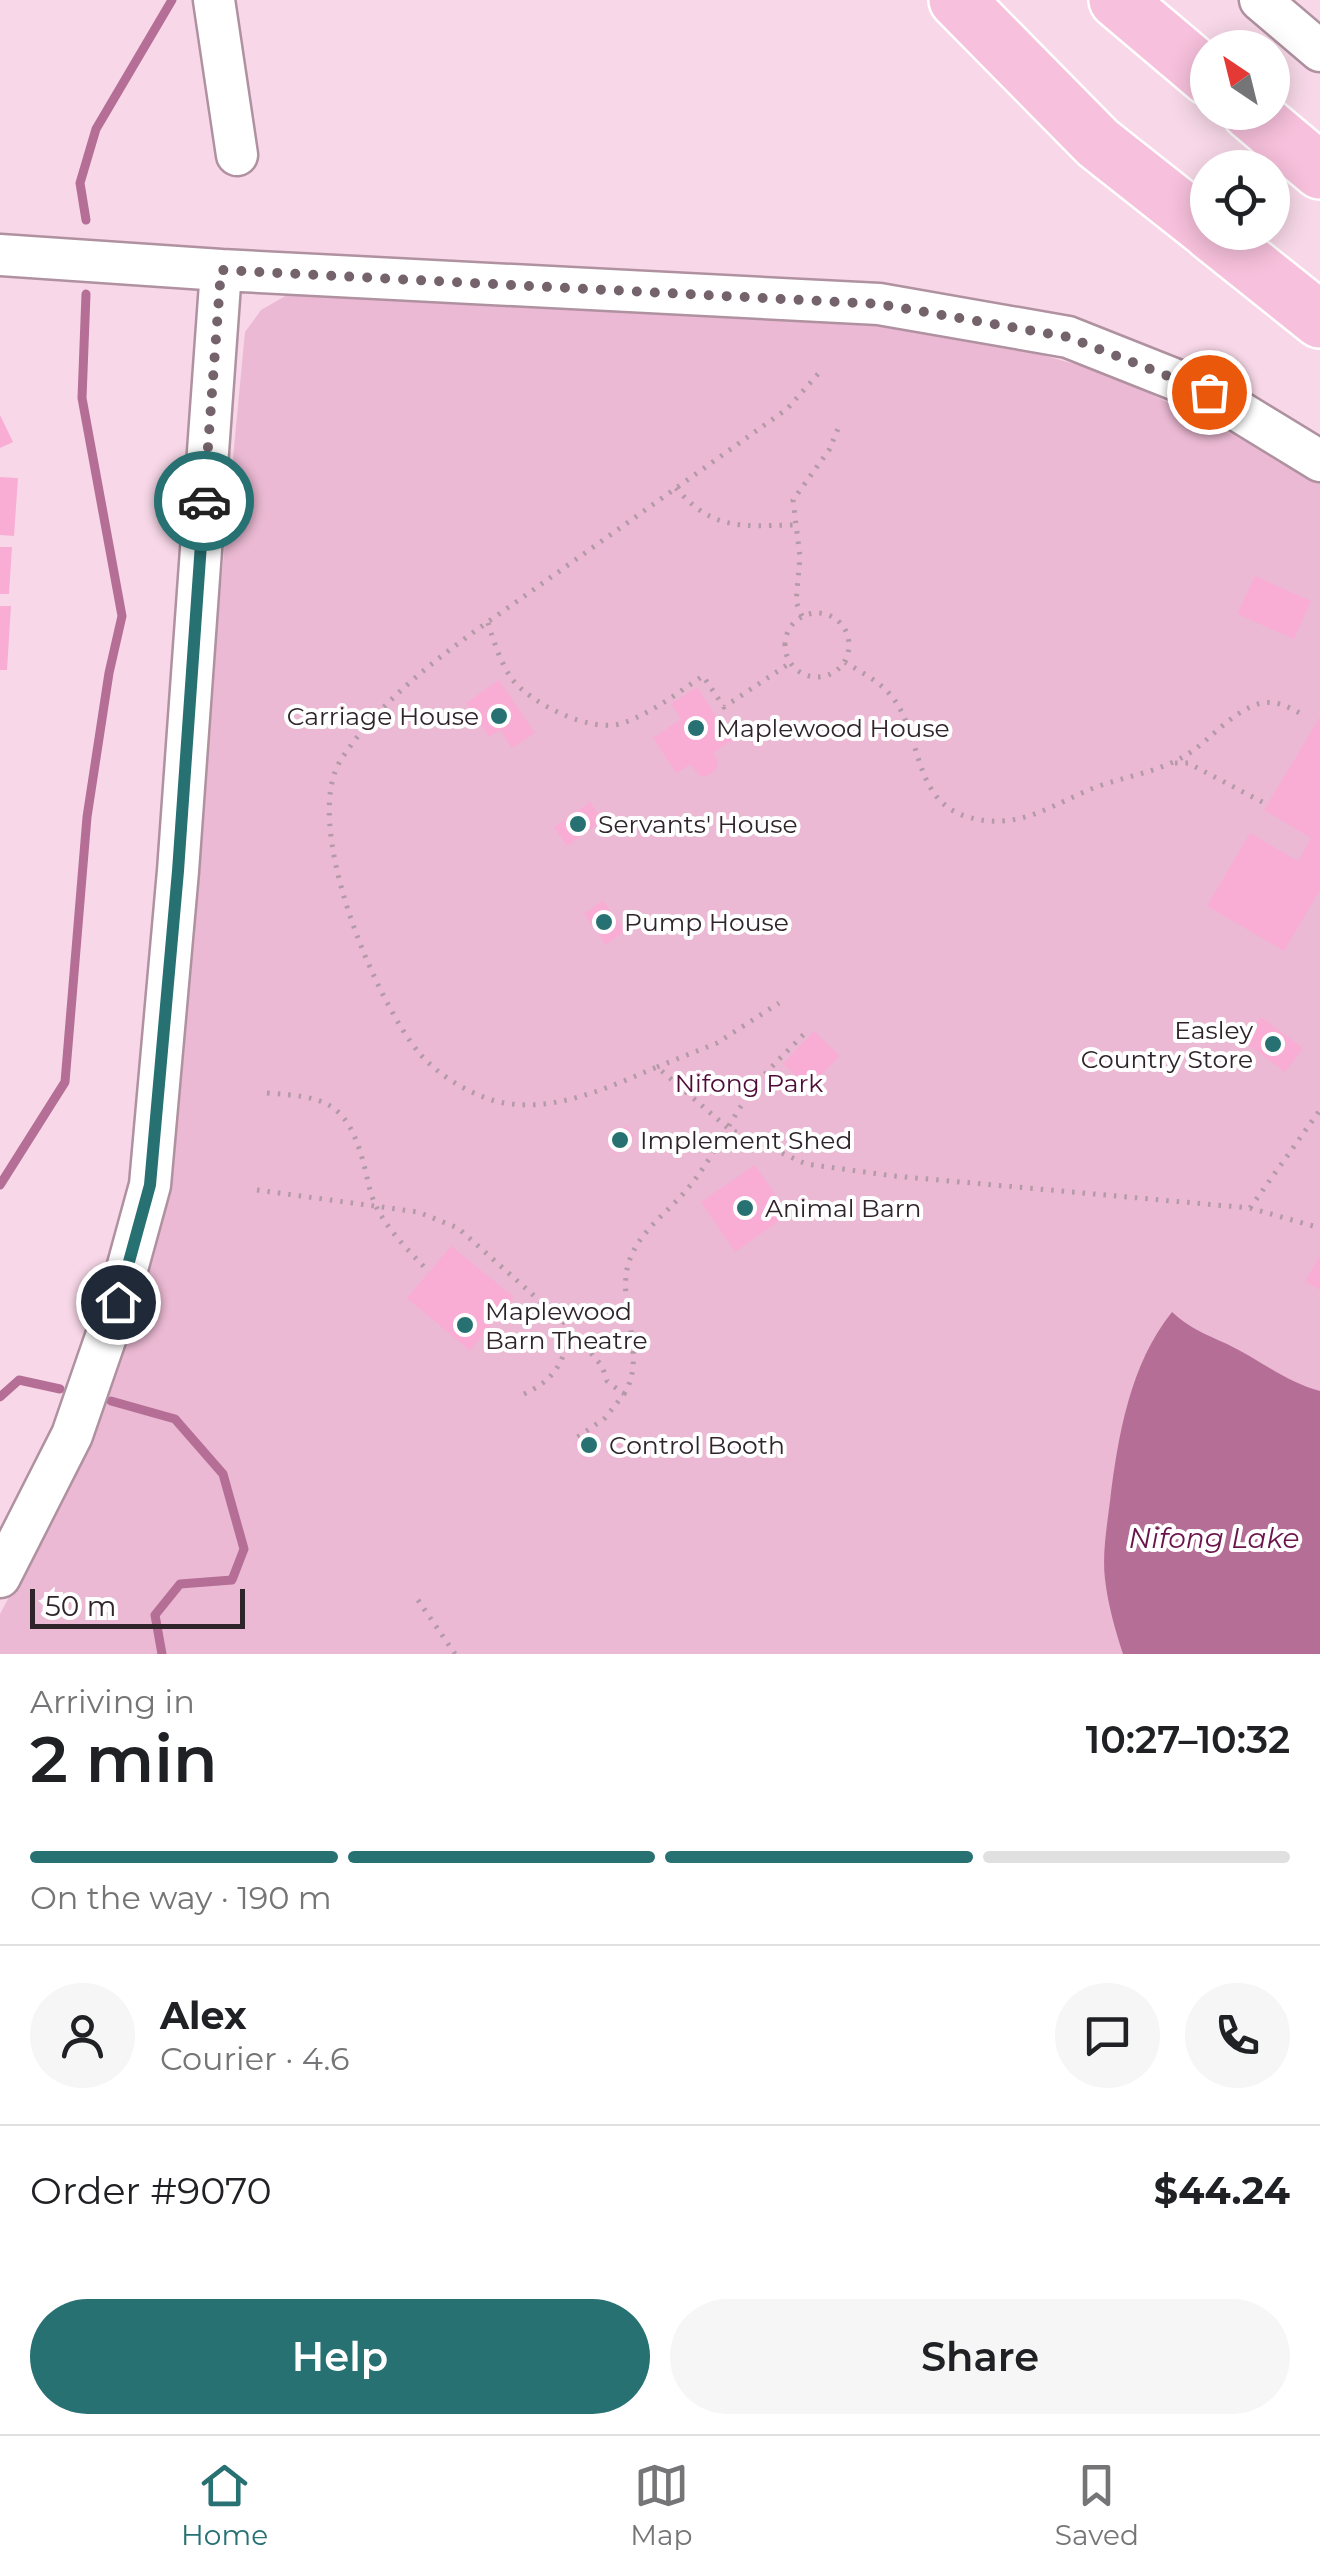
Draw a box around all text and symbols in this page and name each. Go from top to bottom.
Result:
north arrow [1190,30,1290,130]
map controls [1190,30,1290,250]
button: locate [1190,150,1290,250]
pin [1167,350,1252,435]
icon: bag [1182,365,1237,420]
courier [154,451,254,551]
icon: car [177,474,232,529]
place label: Carriage House [287,701,479,731]
marker: Carriage House [488,705,510,727]
place label: Maplewood House [716,713,950,743]
marker: Maplewood House [685,717,707,739]
place label: Servants' House [598,809,798,839]
marker: Servants' House [567,813,589,835]
place label: Pump House [624,907,789,937]
marker: Pump House [593,911,615,933]
place label: Easley Country Store [1081,1015,1253,1074]
marker: Easley Country Store [1262,1033,1284,1055]
park label: Nifong Park [675,1068,823,1098]
place label: Implement Shed [640,1125,852,1155]
marker: Implement Shed [609,1129,631,1151]
place label: Animal Barn [765,1193,921,1223]
marker: Animal Barn [734,1197,756,1219]
pin [76,1260,161,1345]
icon: home [91,1275,146,1330]
place label: Maplewood Barn Theatre [485,1296,648,1355]
marker: Maplewood Barn Theatre [454,1314,476,1336]
place label: Control Booth [609,1430,785,1460]
marker: Control Booth [578,1434,600,1456]
water label: Nifong Lake [1129,1521,1299,1555]
scale bar [30,1584,245,1628]
text: 50 m [45,1589,116,1623]
text: Arriving in [30,1682,195,1721]
text: 10:27–10:32 [1086,1716,1290,1763]
text: 2 min [30,1719,218,1798]
text: On the way · 190 m [30,1878,332,1917]
button: person [30,1983,135,2088]
button: chat [1055,1983,1160,2088]
button: phone [1185,1983,1290,2088]
text: Alex [160,1992,247,2039]
text: Courier · 4.6 [160,2039,349,2078]
text: Order #9070 [30,2167,272,2214]
text: $44.24 [1154,2167,1290,2214]
button: Help [30,2299,650,2414]
button: Share [670,2299,1290,2414]
tab: Home [181,2458,268,2552]
tab: Map [630,2458,693,2552]
tab: Saved [1055,2458,1139,2552]

